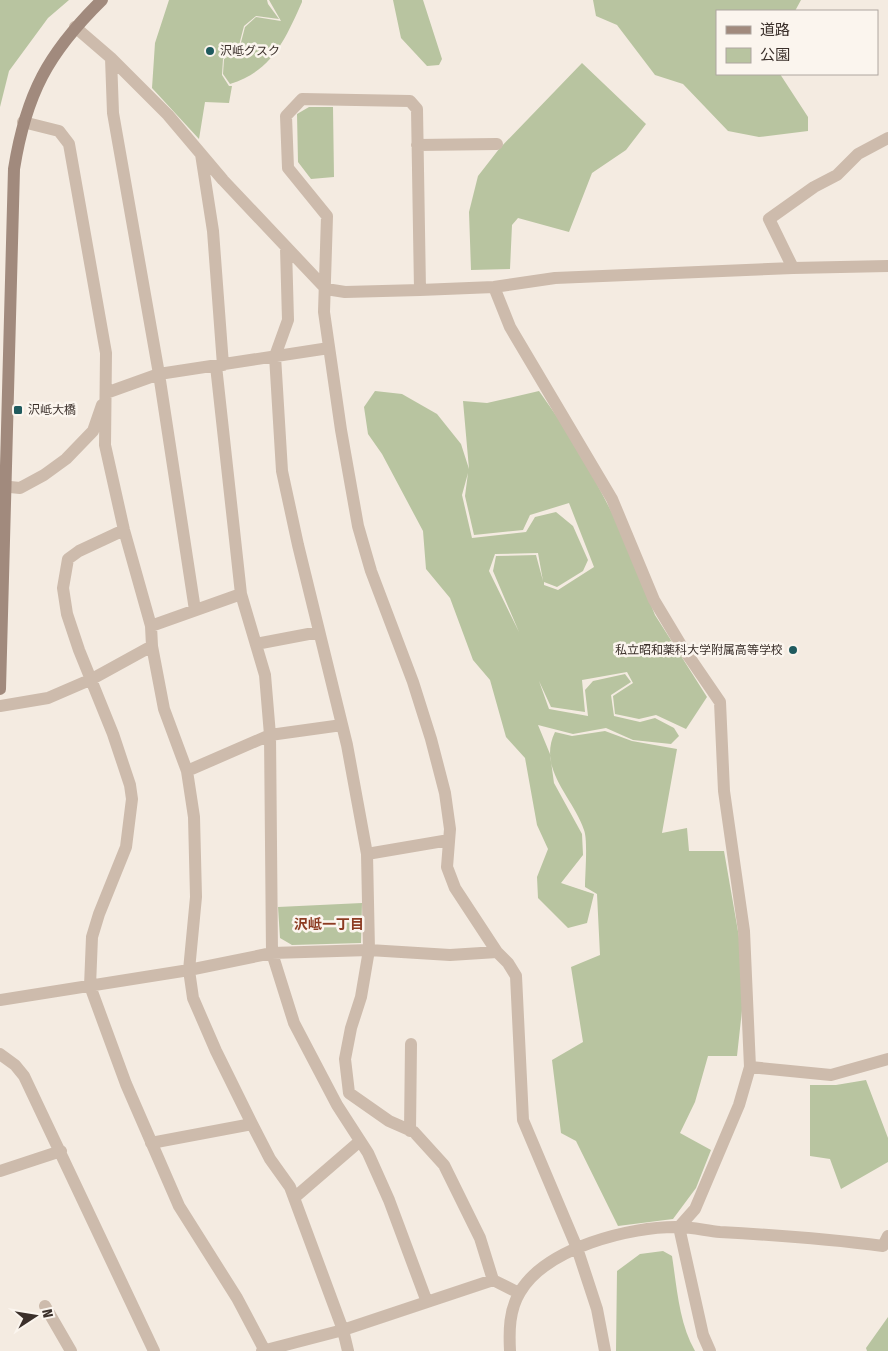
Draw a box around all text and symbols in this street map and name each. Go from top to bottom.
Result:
legend [716,10,878,75]
text: 道路 [760,21,790,39]
place label: 沢岻グスク [220,44,280,58]
marker: 沢岻グスク [204,45,216,57]
text: 公園 [760,46,790,64]
place label: 沢岻大橋 [28,403,76,417]
marker: 沢岻大橋 [12,404,24,416]
place label: 私立昭和薬科大学附属高等学校 [615,643,783,657]
marker: 私立昭和薬科大学附属高等学校 [787,644,799,656]
district label: 沢岻一丁目 [294,916,364,933]
north arrow [10,1291,60,1341]
text: N [38,1308,56,1319]

